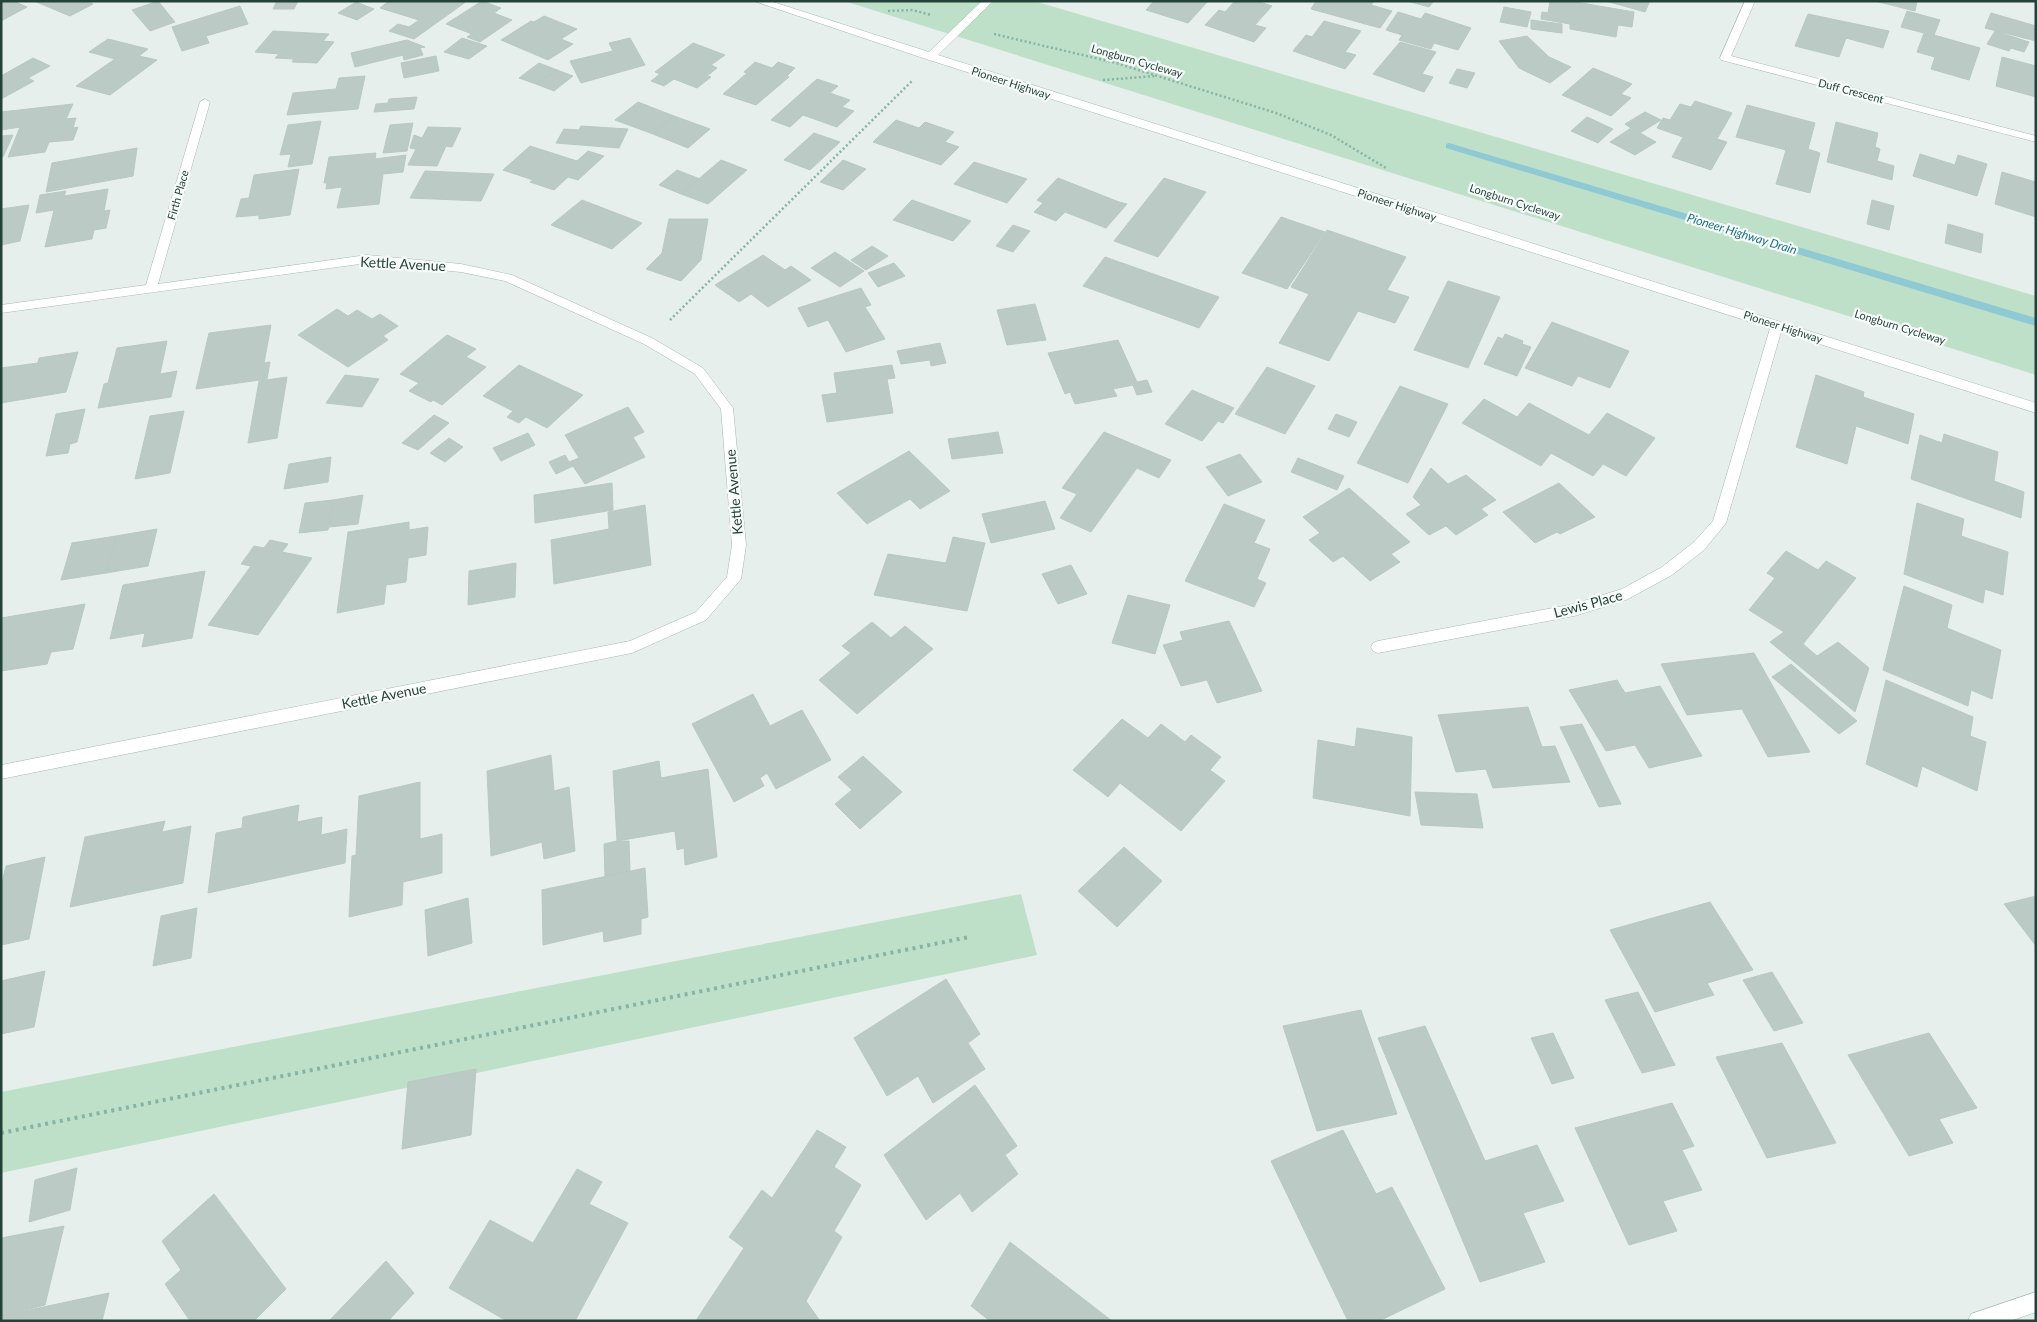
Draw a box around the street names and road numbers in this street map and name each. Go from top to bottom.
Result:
street label: Longburn Cycleway [1090,41,1185,80]
street label: Pioneer Highway [970,64,1053,102]
street label: Duff Crescent [1817,76,1885,105]
street label: Firth Place [164,168,191,221]
street label: Longburn Cycleway [1468,181,1562,222]
street label: Pioneer Highway [1356,186,1439,224]
street label: Kettle Avenue [360,253,446,274]
street label: Longburn Cycleway [1853,306,1948,347]
street label: Pioneer Highway [1742,308,1825,346]
street label: Kettle Avenue [721,449,746,536]
street label: Lewis Place [1552,586,1624,621]
street label: Kettle Avenue [340,679,428,712]

